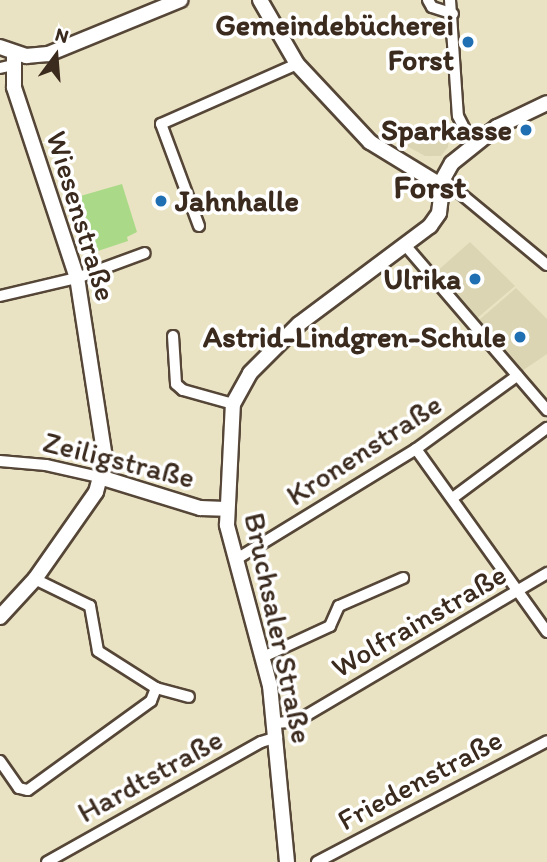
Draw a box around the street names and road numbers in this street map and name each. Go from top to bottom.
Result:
street label: Wiesenstraße [38,127,124,305]
street label: Kronenstraße [280,386,448,514]
street label: Zeiligstraße [40,424,198,496]
street label: Bruchsaler Straße [236,509,320,747]
street label: Wolfrainstraße [325,556,513,686]
street label: Hardtstraße [71,721,229,831]
street label: Friedenstraße [332,722,508,838]

